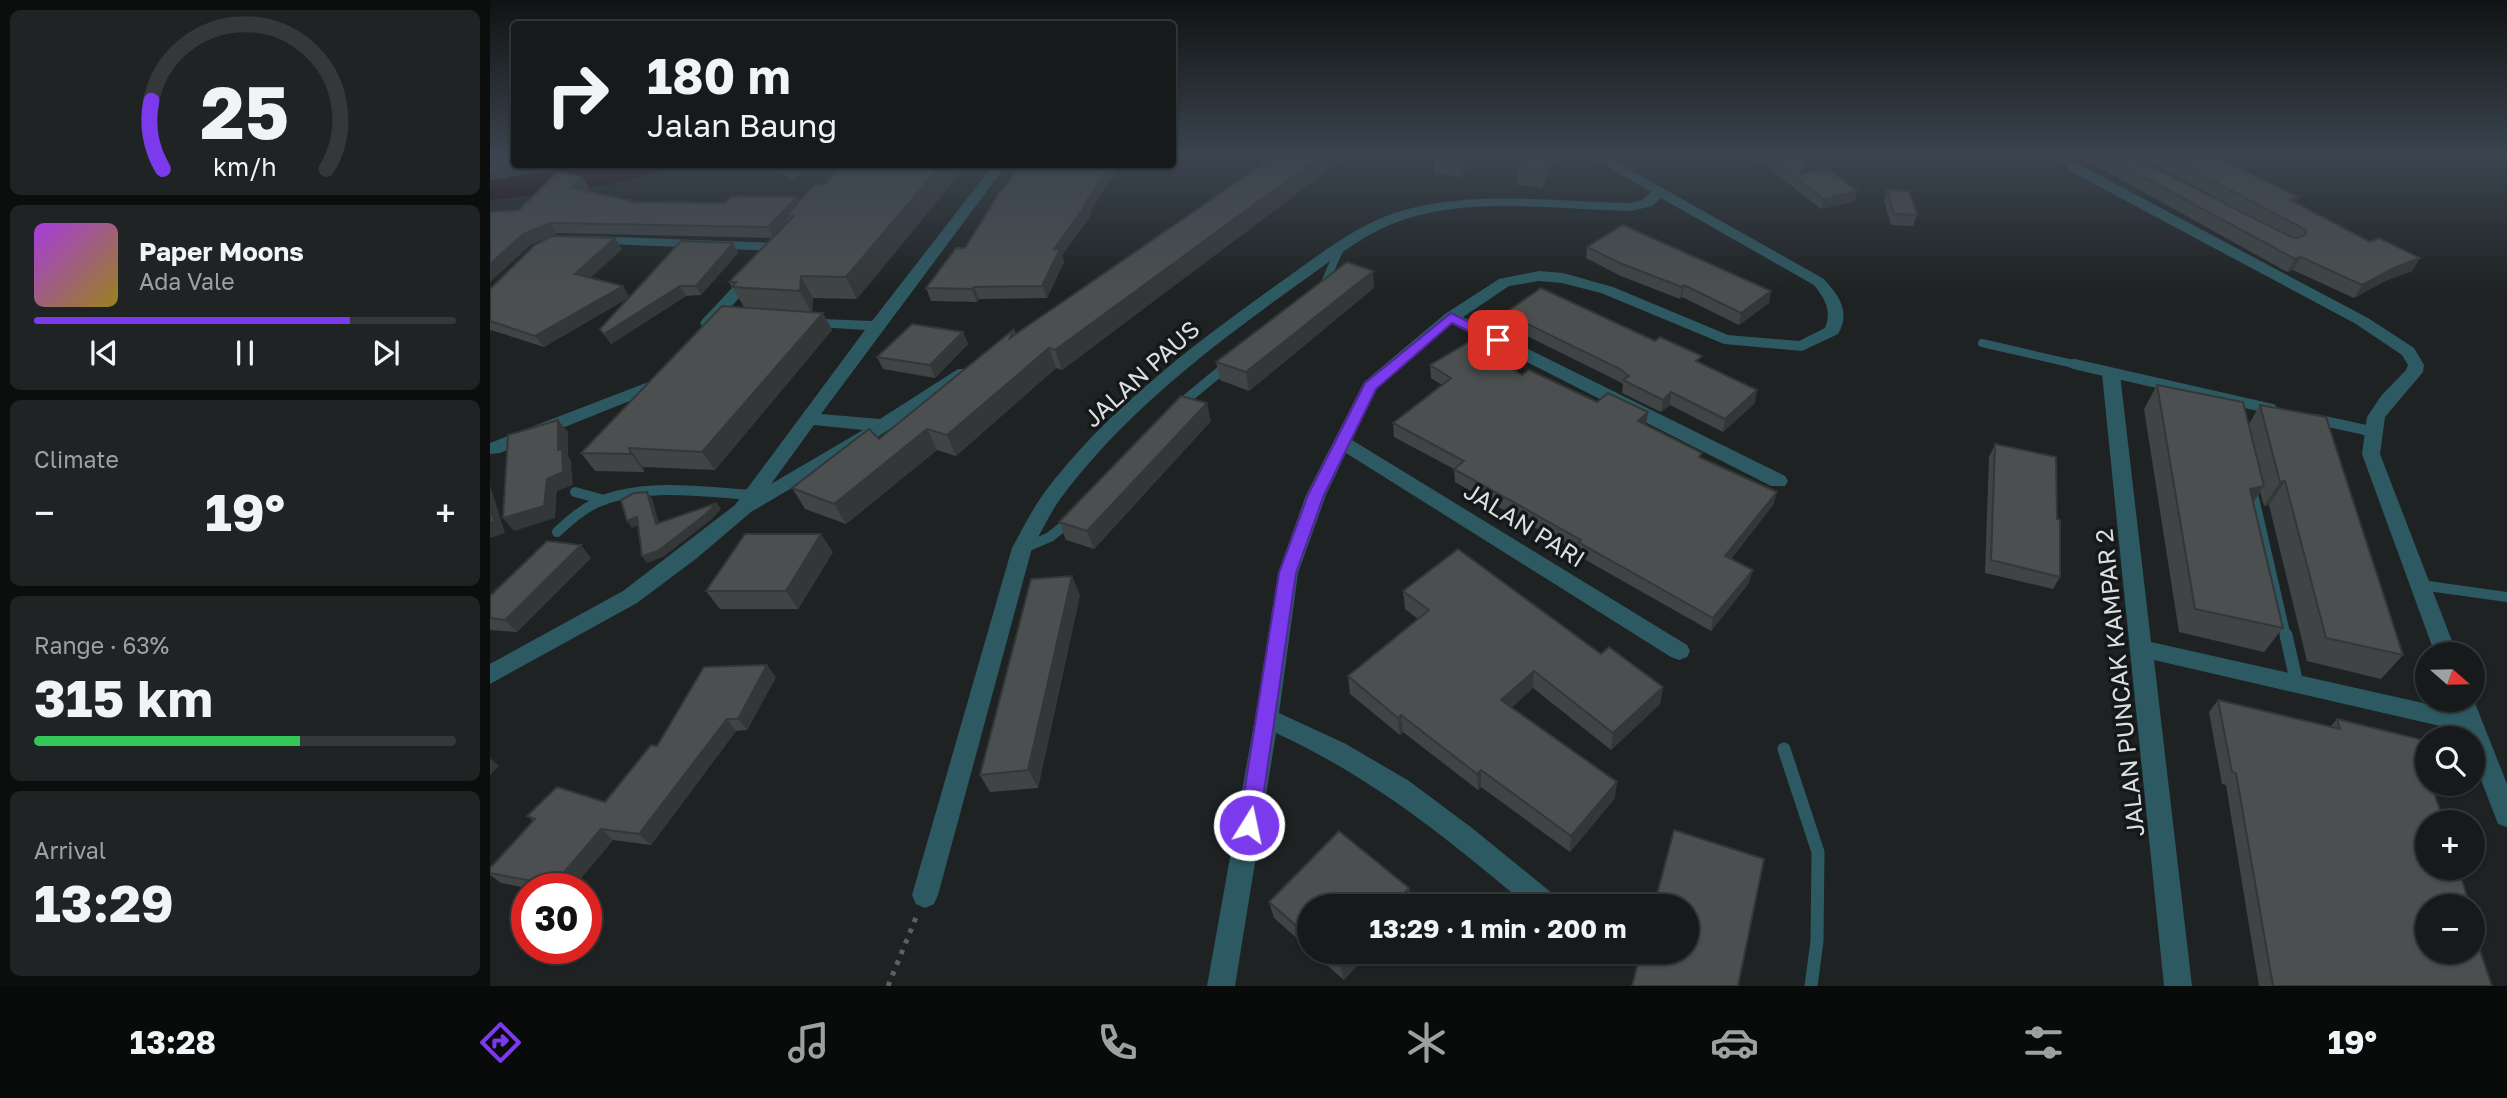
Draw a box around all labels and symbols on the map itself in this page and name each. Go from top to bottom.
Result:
pin [1468,310,1528,370]
street label: JALAN PAUS [1077,314,1205,432]
street label: JALAN PARI [1459,475,1591,573]
street label: JALAN PUNCAK KAMPAR 2 [2088,528,2150,838]
north arrow [2415,642,2485,712]
position arrow [1212,788,1286,862]
speed limit sign: 30 [511,873,602,964]

